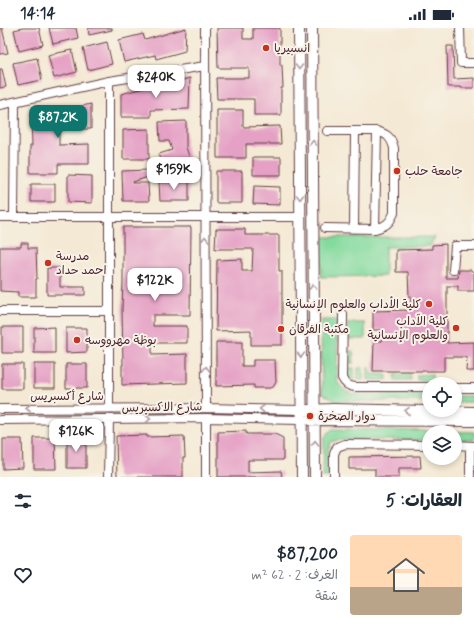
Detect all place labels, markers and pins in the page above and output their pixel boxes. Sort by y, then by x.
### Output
place label: انسبيريا [274,41,310,57]
marker: انسبيريا [261,43,271,53]
pin: $240K [128,65,184,99]
pin: $87.2K [25,105,91,139]
pin: $159K [146,157,202,191]
place label: جامعة حلب [405,164,463,180]
marker: جامعة حلب [392,166,402,176]
place label: مدرسة احمد حداد [56,249,107,279]
marker: مدرسة احمد حداد [43,258,53,268]
pin: $122K [127,268,183,302]
place label: كلية الأداب والعلوم الإنسانية [286,296,421,313]
marker: كلية الأداب والعلوم الإنسانية [424,299,434,309]
place label: كلية الآداب والعلوم الإنسانية [367,313,448,344]
place label: مكتبة الفرقان [289,322,349,338]
marker: كلية الآداب والعلوم الإنسانية [451,323,461,333]
marker: مكتبة الفرقان [276,324,286,334]
place label: بوظة مهرووسه [85,333,156,349]
marker: بوظة مهرووسه [72,335,82,345]
place label: دوار الصخرة [318,409,376,425]
marker: دوار الصخرة [305,411,315,421]
pin: $126K [48,419,104,453]

